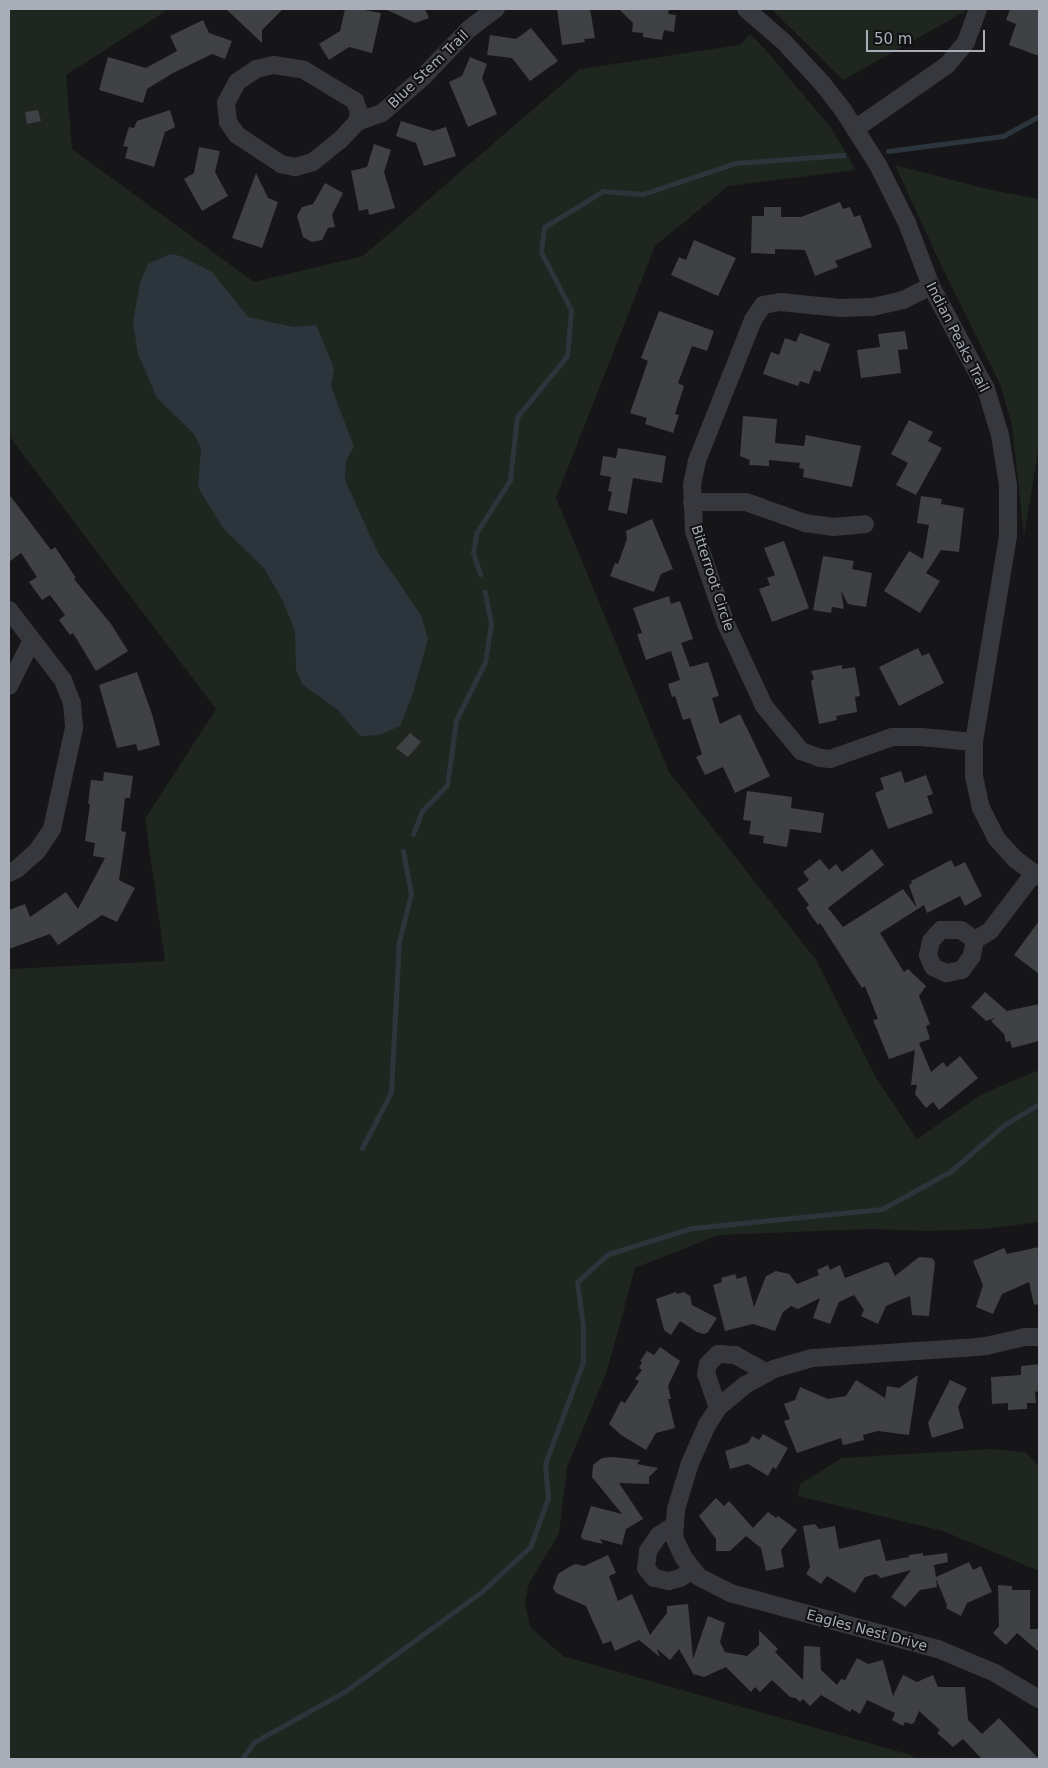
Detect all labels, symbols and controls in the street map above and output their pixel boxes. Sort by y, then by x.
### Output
scale bar [868,20,987,52]
street label: Blue Stem Trail [384,26,472,112]
text: 50 m [874,30,912,48]
street label: Indian Peaks Trail [923,279,993,395]
street label: Bitterroot Circle [688,523,738,633]
street label: Eagles Nest Drive [805,1606,929,1654]

